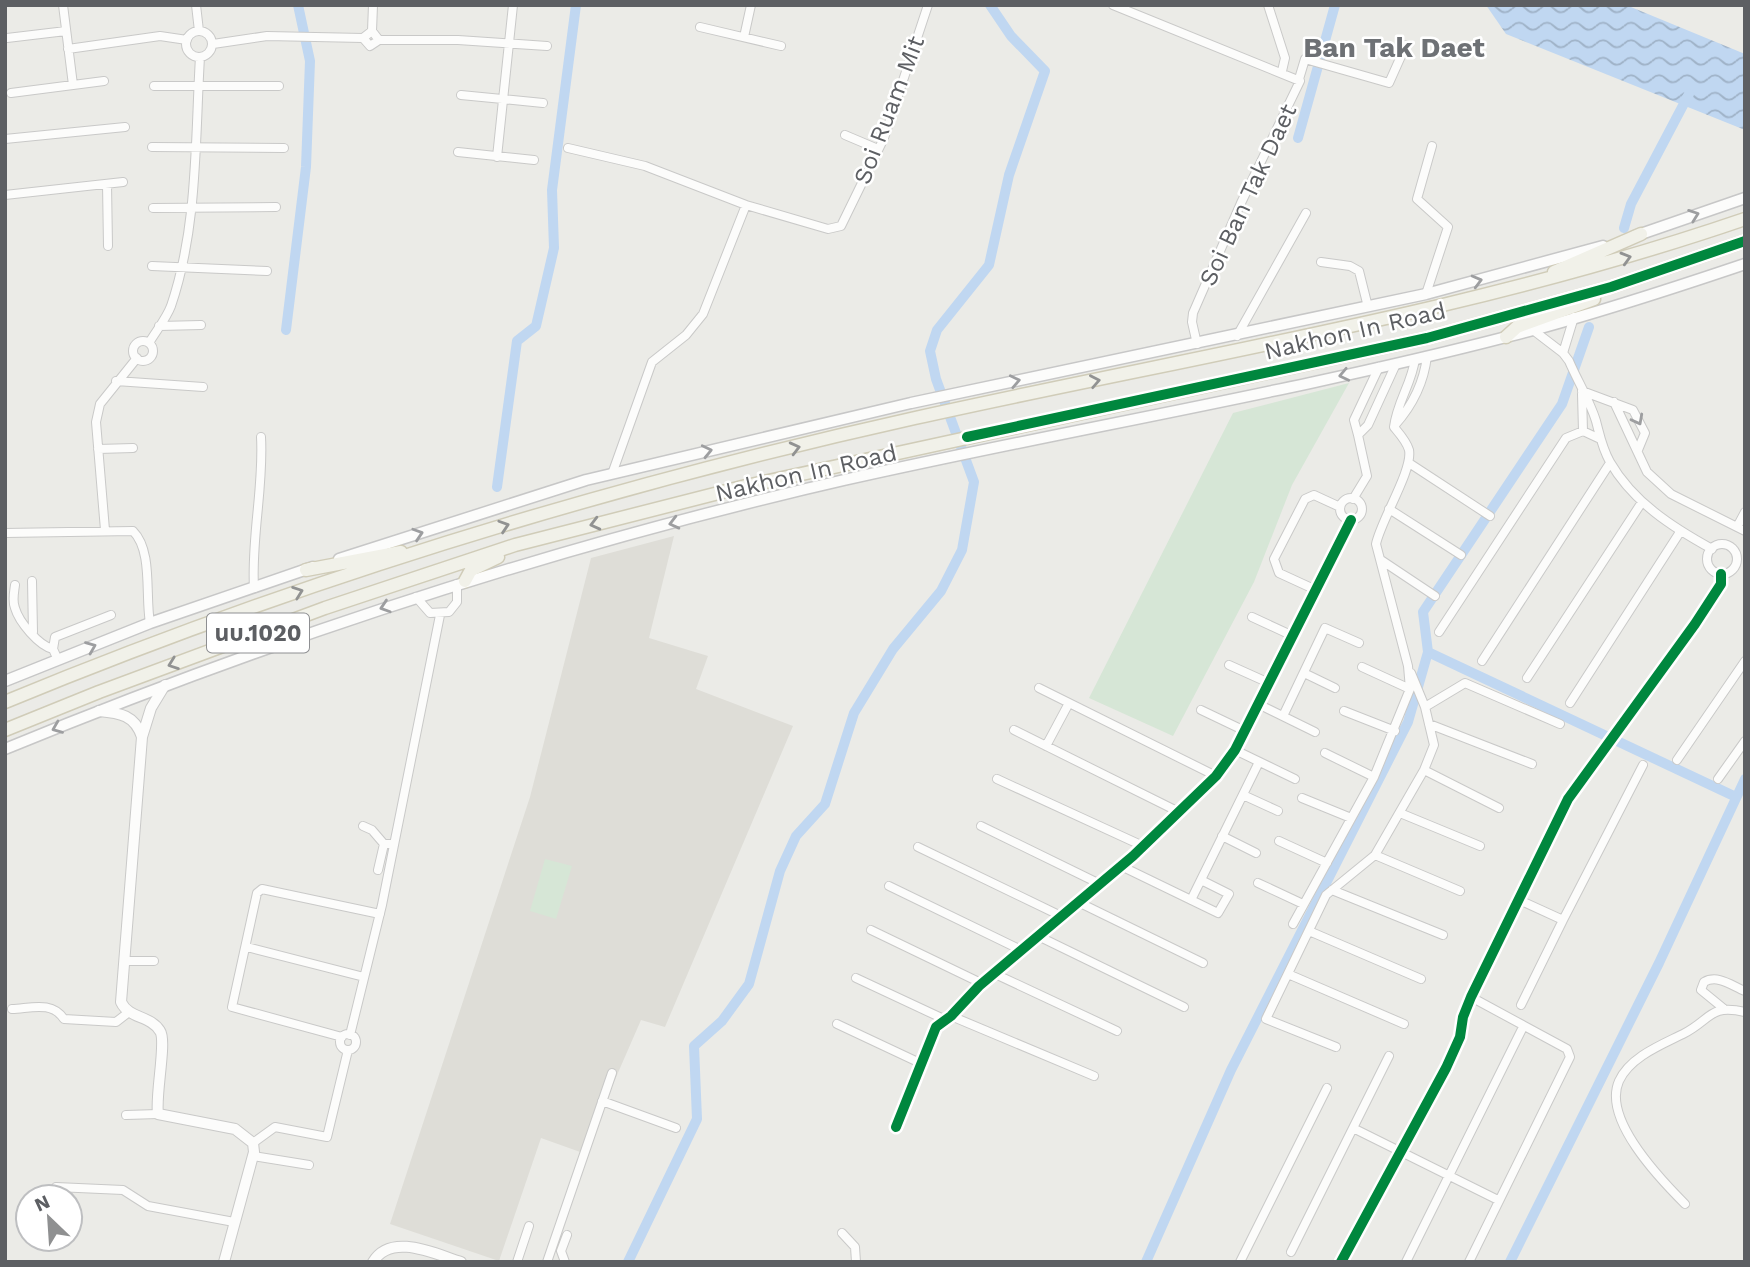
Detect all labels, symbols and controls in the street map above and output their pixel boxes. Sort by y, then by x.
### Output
district label: Ban Tak Daet [1303,31,1485,64]
street label: Soi Ruam Mit [848,32,930,188]
street label: Soi Ban Tak Daet [1194,100,1302,290]
one-way arrow [1688,209,1700,223]
one-way arrow [1620,251,1632,266]
one-way arrow [1471,275,1483,289]
street label: Nakhon In Road [1261,296,1449,366]
one-way arrow [1338,366,1350,381]
one-way arrow [1009,375,1021,390]
one-way arrow [1089,375,1101,390]
one-way arrow [1630,413,1644,426]
street label: Nakhon In Road [712,438,900,508]
one-way arrow [789,442,801,456]
one-way arrow [701,445,713,460]
one-way arrow [668,515,680,529]
one-way arrow [589,516,601,530]
one-way arrow [498,519,510,534]
one-way arrow [411,528,424,542]
one-way arrow [292,586,304,600]
one-way arrow [380,599,392,613]
road number: นบ.1020 [207,614,309,652]
one-way arrow [85,641,97,655]
one-way arrow [167,656,179,670]
one-way arrow [51,719,63,733]
north arrow [14,1183,84,1253]
text: N [31,1190,53,1216]

